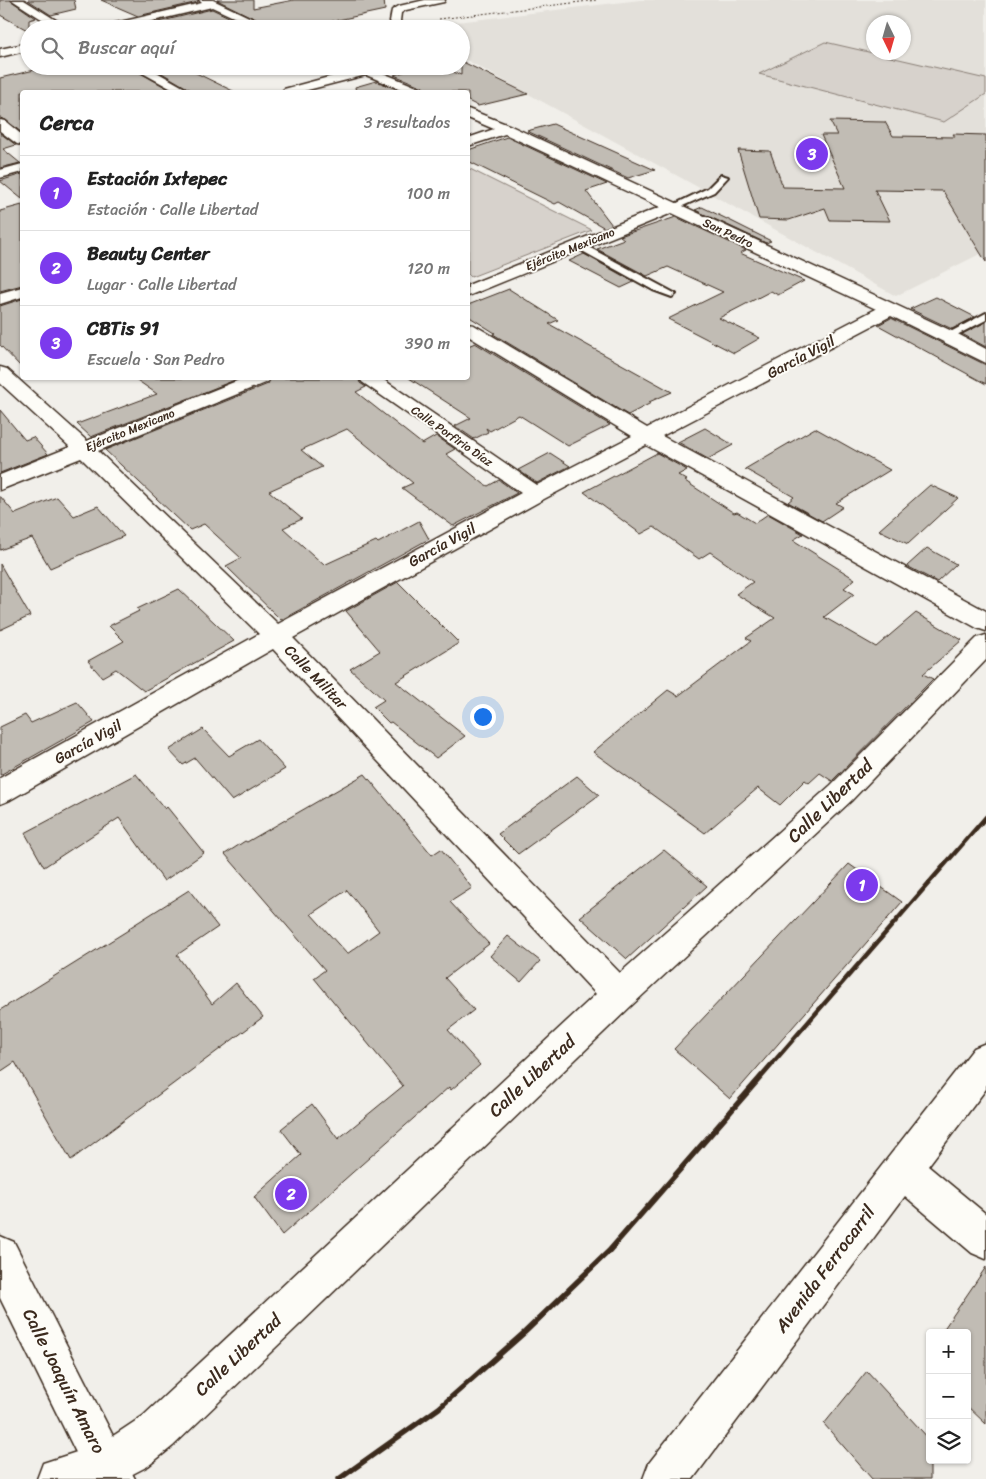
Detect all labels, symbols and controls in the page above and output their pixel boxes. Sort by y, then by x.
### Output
north arrow [866,15,911,60]
search box [20,20,470,75]
text: Buscar aquí [78,31,175,64]
icon: search [38,34,66,62]
text: Cerca [40,104,94,142]
text: 3 resultados [364,108,450,137]
pin: 3 [796,135,828,173]
text: Estación Ixtepec [87,162,228,195]
text: 1 [53,179,59,208]
text: 100 m [406,179,450,208]
text: Estación · Calle Libertad [87,195,258,224]
street label: San Pedro [699,212,757,254]
street label: Ejército Mexicano [522,221,618,277]
text: Beauty Center [87,237,209,270]
text: 2 [51,254,61,283]
text: 120 m [407,254,450,283]
text: Lugar · Calle Libertad [87,270,236,299]
text: CBTis 91 [87,312,159,345]
street label: García Vigil [762,328,841,386]
text: 3 [52,329,60,358]
text: 390 m [405,329,450,358]
text: Escuela · San Pedro [87,345,225,374]
street label: Calle Porfirio Díaz [406,399,498,473]
street label: Ejército Mexicano [82,402,178,458]
street label: García Vigil [403,515,481,574]
street label: Calle Militar [278,638,355,716]
your location [470,704,496,730]
street label: García Vigil [49,712,127,771]
street label: Calle Libertad [779,750,882,851]
pin: 1 [846,866,878,904]
street label: Calle Libertad [481,1026,584,1125]
pin: 2 [275,1175,307,1213]
street label: Avenida Ferrocarril [766,1198,884,1341]
street label: Calle Joaquín Amaro [13,1303,115,1459]
street label: Calle Libertad [187,1305,290,1404]
map controls [926,1329,971,1464]
button: + [926,1329,971,1374]
button: − [926,1374,971,1419]
button: layers [926,1419,971,1464]

